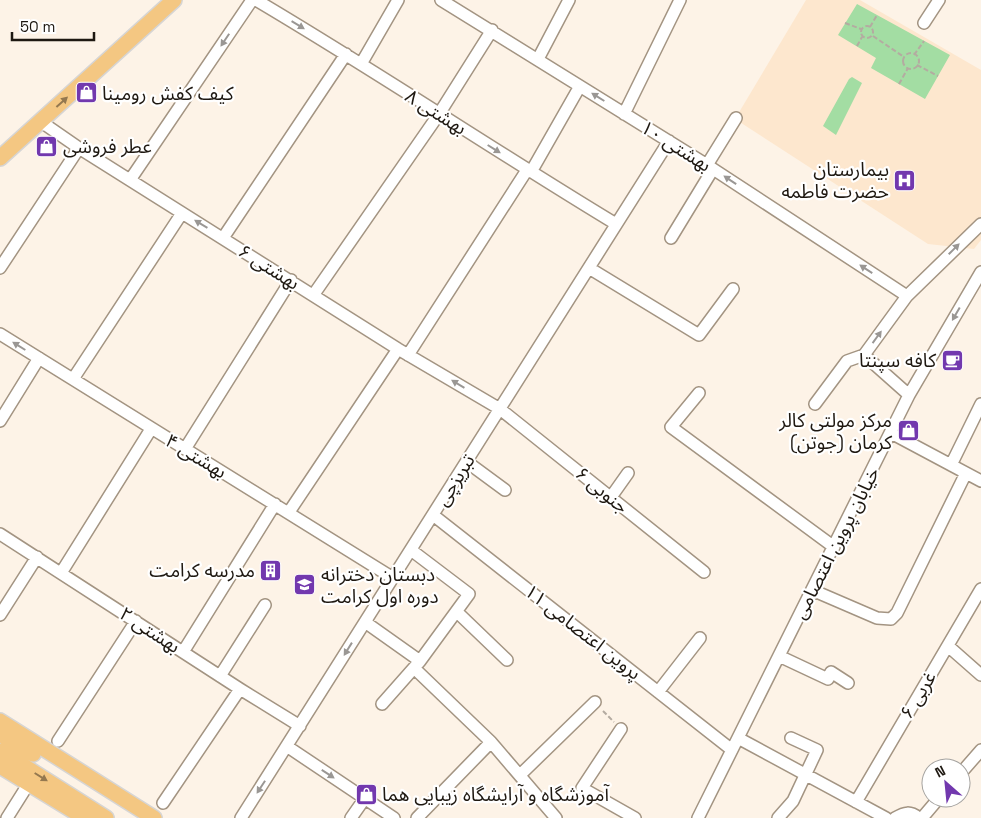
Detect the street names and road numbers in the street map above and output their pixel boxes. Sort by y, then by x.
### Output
street label: بهشتی ۸ [401,83,471,141]
street label: بهشتی ۱۰ [636,115,716,177]
street label: بهشتی ۶ [234,238,304,296]
street label: بهشتی ۴ [161,428,231,484]
street label: تبریزچی [429,449,481,511]
street label: جنوبی ۶ [570,461,634,519]
street label: خیابان پروین اعتصامی [787,463,885,623]
street label: پروین اعتصامی ۱۱ [519,579,646,686]
street label: بهشتی ۲ [115,601,185,659]
street label: غربی ۶ [894,667,942,723]

